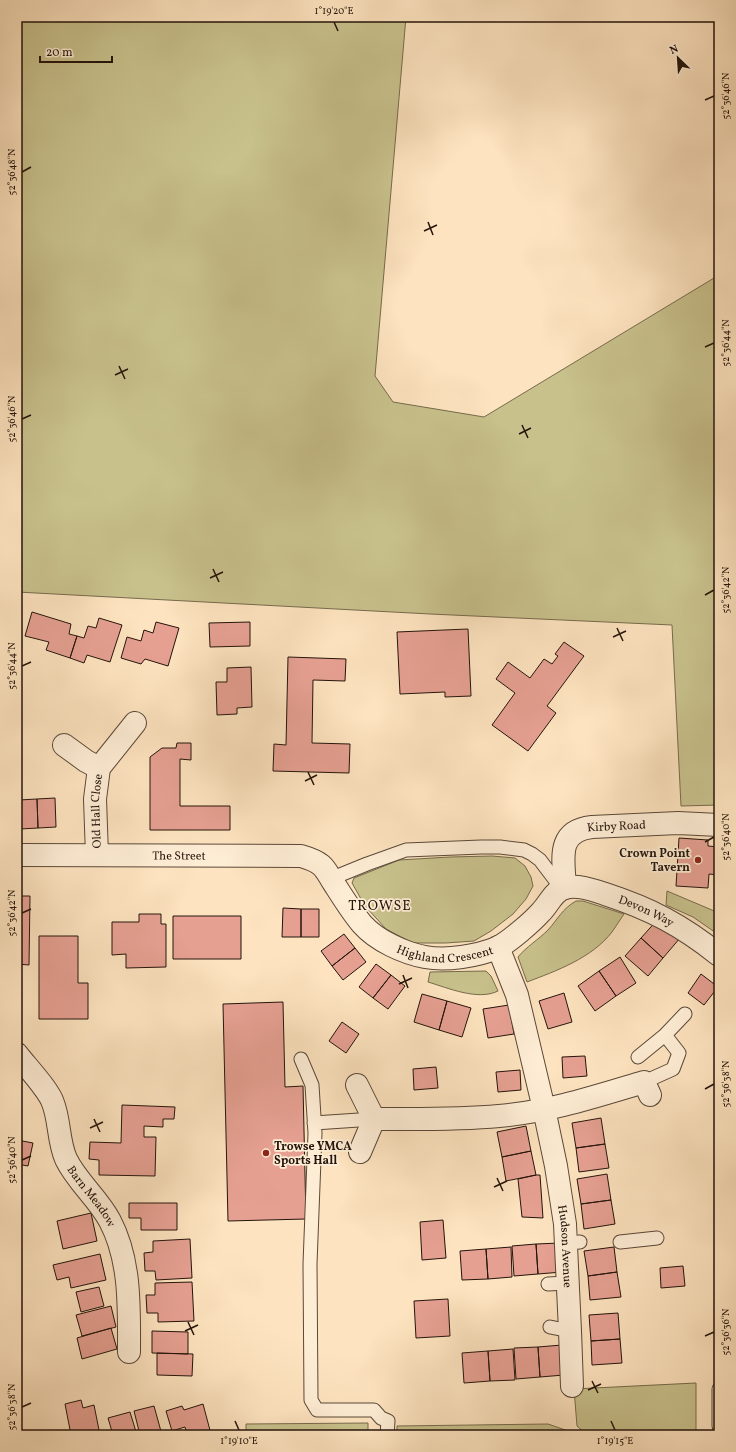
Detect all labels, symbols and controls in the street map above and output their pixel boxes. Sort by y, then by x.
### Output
text: 1°19'20"E [315,4,353,18]
scale bar [40,38,112,64]
north arrow [658,38,698,78]
text: N [668,42,681,59]
text: 20 m [46,45,73,61]
text: 52°36'46"N [719,72,733,119]
text: 52°36'48"N [5,148,19,195]
text: 52°36'44"N [719,319,733,367]
text: 52°36'46"N [5,395,19,442]
text: 52°36'42"N [719,566,733,614]
text: 52°36'44"N [5,642,19,690]
street label: Old Hall Close [88,773,107,849]
text: 52°36'40"N [719,813,733,861]
street label: Kirby Road [586,817,647,837]
place label: Crown Point Tavern [619,846,690,876]
street label: The Street [152,848,206,865]
marker: Crown Point Tavern [693,855,703,865]
text: 52°36'42"N [5,889,19,937]
street label: Devon Way [616,892,677,932]
district label: TROWSE [348,897,412,916]
street label: Highland Crescent [394,942,496,967]
text: 52°36'38"N [719,1060,733,1107]
text: 52°36'40"N [5,1136,19,1184]
place label: Trowse YMCA Sports Hall [274,1139,352,1169]
marker: Trowse YMCA Sports Hall [261,1148,271,1158]
street label: Barn Meadow [63,1163,119,1231]
street label: Hudson Avenue [553,1204,575,1288]
text: 52°36'36"N [719,1308,733,1355]
text: 52°36'38"N [5,1383,19,1430]
text: 1°19'10"E [220,1434,258,1448]
text: 1°19'15"E [597,1434,633,1448]

